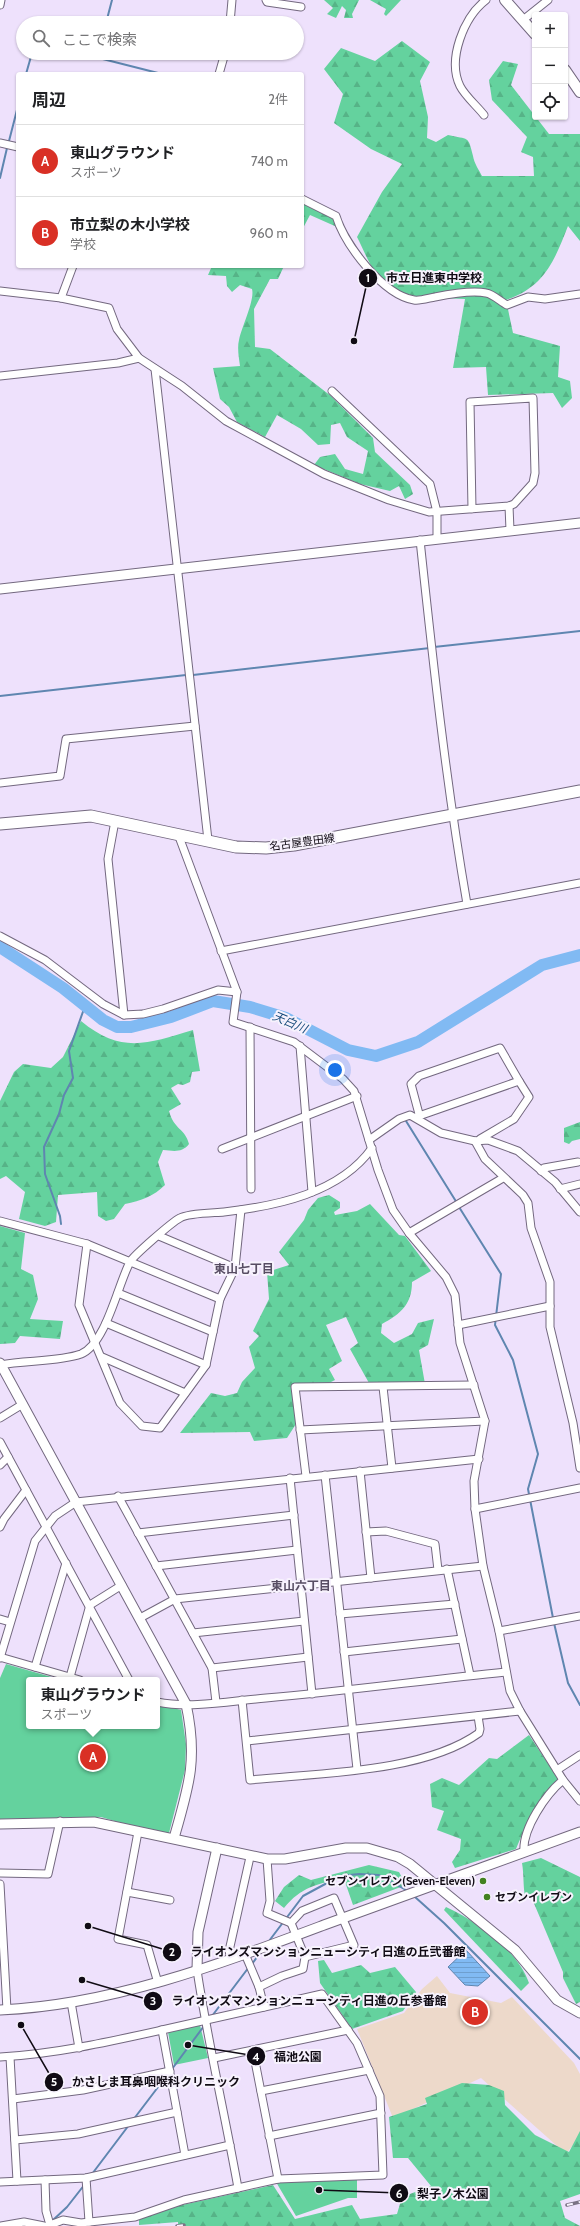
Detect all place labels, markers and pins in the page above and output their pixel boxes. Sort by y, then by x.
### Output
callout: 市立日進東中学校 [358,266,490,290]
pin: A [80,1742,106,1772]
place label: セブンイレブン(Seven-Eleven) [325,1874,475,1888]
marker: セブンイレブン(Seven-Eleven) [478,1876,488,1886]
place label: セブンイレブン [495,1890,572,1904]
marker: セブンイレブン [482,1892,492,1902]
callout: ライオンズマンションニューシティ日進の丘弐番館 [162,1940,474,1964]
callout: ライオンズマンションニューシティ日進の丘参番館 [143,1989,455,2013]
pin: B [462,1997,488,2027]
callout: 福池公園 [246,2044,330,2068]
callout: かさしま耳鼻咽喉科クリニック [44,2070,248,2094]
callout: 梨子ノ木公園 [389,2181,497,2205]

